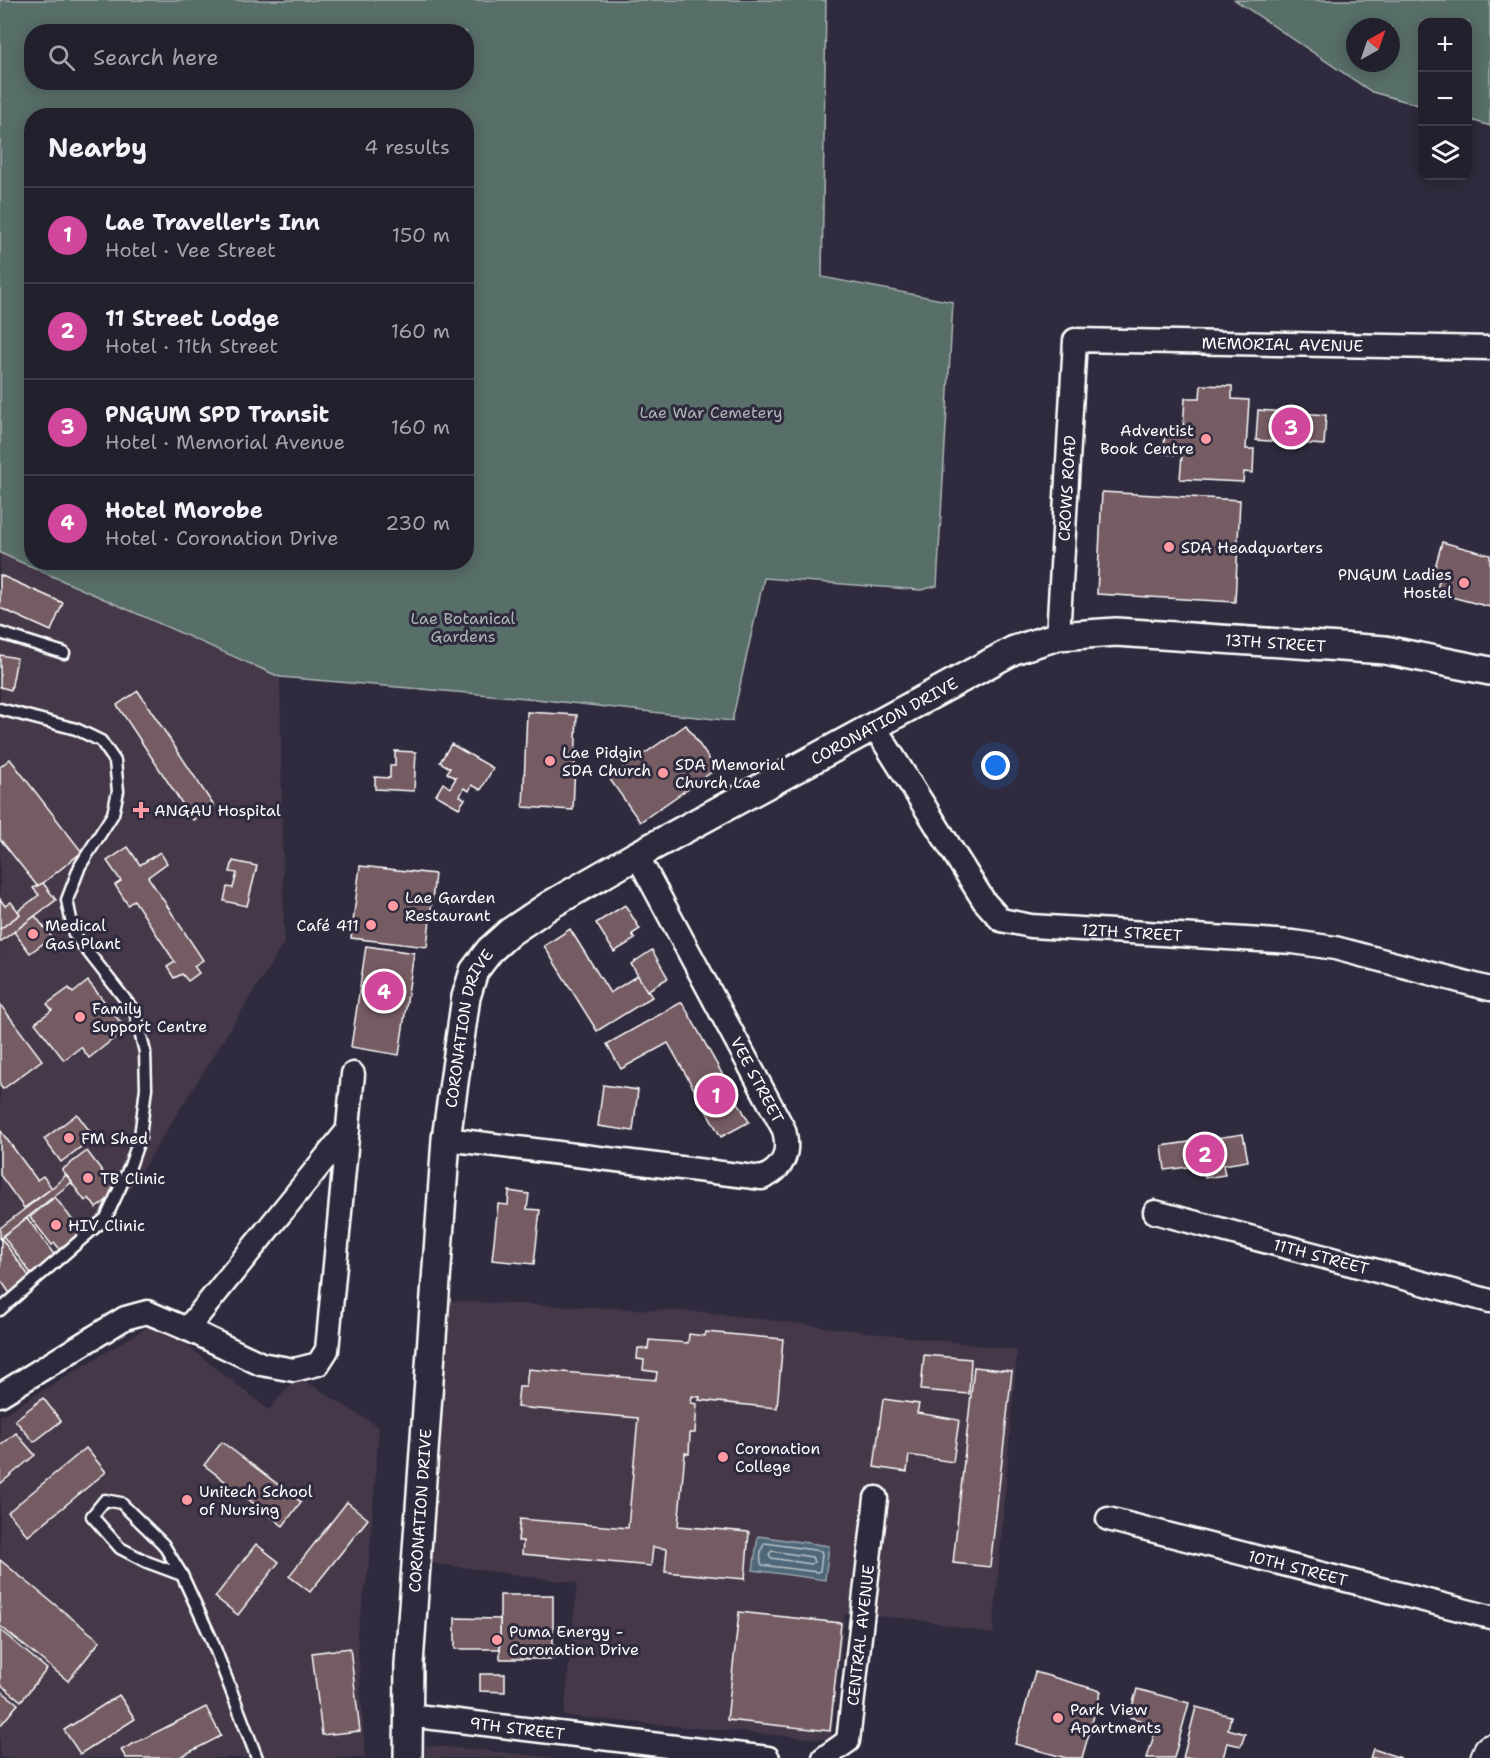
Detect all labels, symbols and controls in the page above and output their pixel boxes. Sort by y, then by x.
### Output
north arrow [1346,18,1400,72]
map controls [1418,18,1472,180]
button: + [1418,18,1472,72]
search box [24,24,474,90]
icon: search [45,41,78,74]
text: Search here [93,43,219,72]
button: − [1418,72,1472,126]
button: layers [1418,126,1472,180]
text: Nearby [48,130,147,165]
text: 4 results [364,134,450,160]
text: Lae Traveller's Inn [105,208,320,237]
text: 1 [63,222,72,248]
text: 150 m [392,222,450,248]
text: Hotel · Vee Street [105,237,276,263]
text: 11 Street Lodge [105,304,279,333]
text: 2 [61,318,75,344]
text: 160 m [391,318,450,344]
street label: MEMORIAL AVENUE [1201,332,1364,356]
text: Hotel · 11th Street [105,333,278,359]
text: PNGUM SPD Transit [105,400,329,429]
park label: Lae War Cemetery [640,402,783,423]
pin: 3 [1272,404,1310,450]
text: 3 [61,414,75,440]
text: 160 m [391,414,450,440]
place label: Adventist Book Centre [1100,420,1194,459]
text: Hotel · Memorial Avenue [105,429,345,455]
marker: Adventist Book Centre [1199,432,1213,446]
street label: CROWS ROAD [1053,435,1080,542]
text: Hotel Morobe [105,496,263,525]
text: 4 [61,510,75,536]
text: 230 m [385,510,450,536]
text: Hotel · Coronation Drive [105,525,339,551]
place label: SDA Headquarters [1181,537,1323,558]
marker: SDA Headquarters [1162,540,1176,554]
place label: PNGUM Ladies Hostel [1338,564,1452,603]
marker: PNGUM Ladies Hostel [1457,576,1471,590]
park label: Lae Botanical Gardens [411,608,516,647]
street label: 13TH STREET [1224,629,1327,657]
street label: CORONATION DRIVE [807,672,961,769]
place label: Lae Pidgin SDA Church [562,742,651,781]
your location [981,751,1010,780]
marker: Lae Pidgin SDA Church [543,754,557,768]
place label: SDA Memorial Church Lae [675,754,785,793]
marker: SDA Memorial Church Lae [656,766,670,780]
place label: ANGAU Hospital [154,800,281,821]
marker: ANGAU Hospital [132,801,150,819]
place label: Lae Garden Restaurant [405,887,496,926]
marker: Lae Garden Restaurant [386,899,400,913]
place label: Medical Gas Plant [45,915,121,954]
place label: Café 411 [297,915,359,936]
marker: Café 411 [364,918,378,932]
street label: 12TH STREET [1081,919,1183,946]
marker: Medical Gas Plant [26,927,40,941]
street label: CORONATION DRIVE [440,945,498,1109]
pin: 4 [364,968,404,1014]
place label: Family Support Centre [92,998,207,1037]
marker: Family Support Centre [73,1010,87,1024]
street label: VEE STREET [726,1033,789,1127]
pin: 1 [696,1072,736,1118]
place label: FM Shed [81,1128,148,1149]
marker: FM Shed [62,1131,76,1145]
pin: 2 [1186,1132,1224,1176]
place label: TB Clinic [100,1168,165,1189]
marker: TB Clinic [81,1171,95,1185]
place label: HIV Clinic [68,1215,145,1236]
marker: HIV Clinic [49,1218,63,1232]
street label: 11TH STREET [1271,1233,1371,1279]
street label: CORONATION DRIVE [404,1428,436,1593]
place label: Coronation College [735,1438,820,1477]
marker: Coronation College [716,1450,730,1464]
place label: Unitech School of Nursing [199,1481,313,1520]
marker: Unitech School of Nursing [180,1493,194,1507]
street label: 10TH STREET [1246,1545,1350,1591]
street label: CENTRAL AVENUE [842,1563,879,1707]
place label: Puma Energy - Coronation Drive [509,1621,639,1660]
marker: Puma Energy - Coronation Drive [490,1633,504,1647]
place label: Park View Apartments [1070,1699,1161,1738]
marker: Park View Apartments [1051,1711,1065,1725]
street label: 9TH STREET [469,1712,566,1744]

